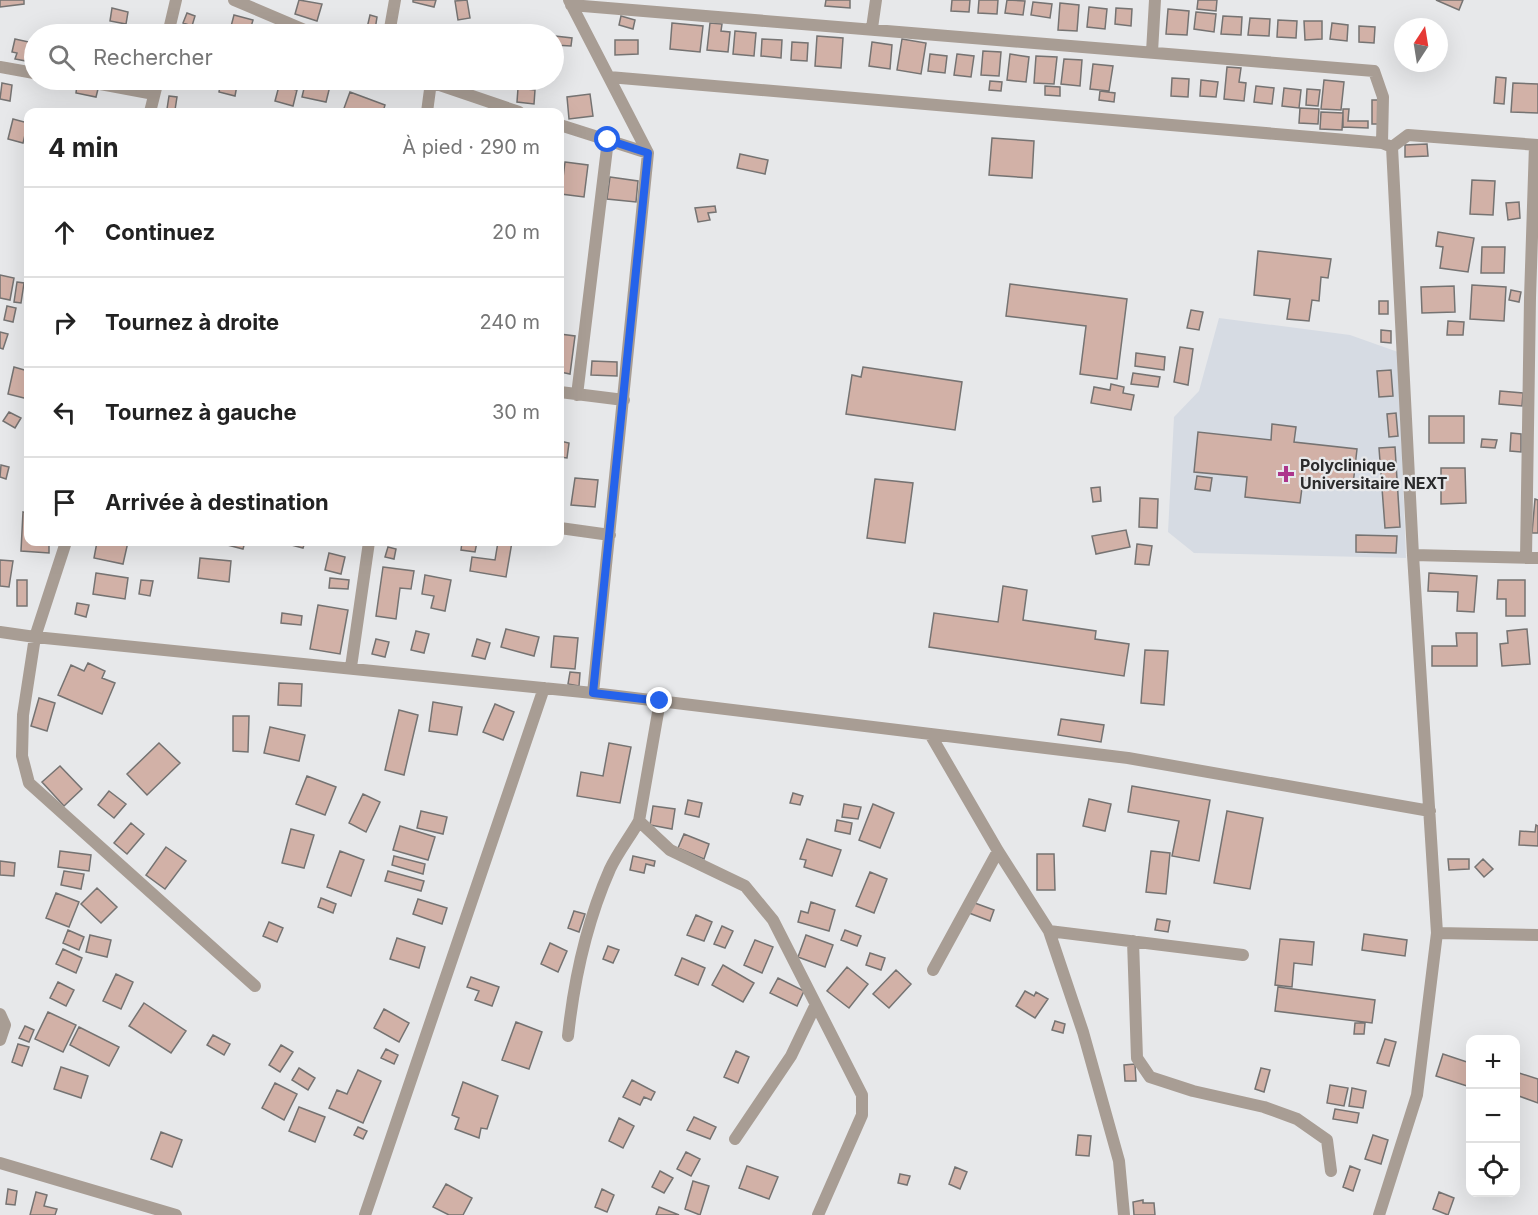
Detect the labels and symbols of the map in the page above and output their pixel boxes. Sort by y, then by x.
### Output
north arrow [1394,18,1448,72]
route start [594,126,620,152]
place label: Polyclinique Universitaire NEXT [1300,455,1448,493]
marker: Polyclinique Universitaire NEXT [1277,465,1295,483]
route end [646,687,672,713]

